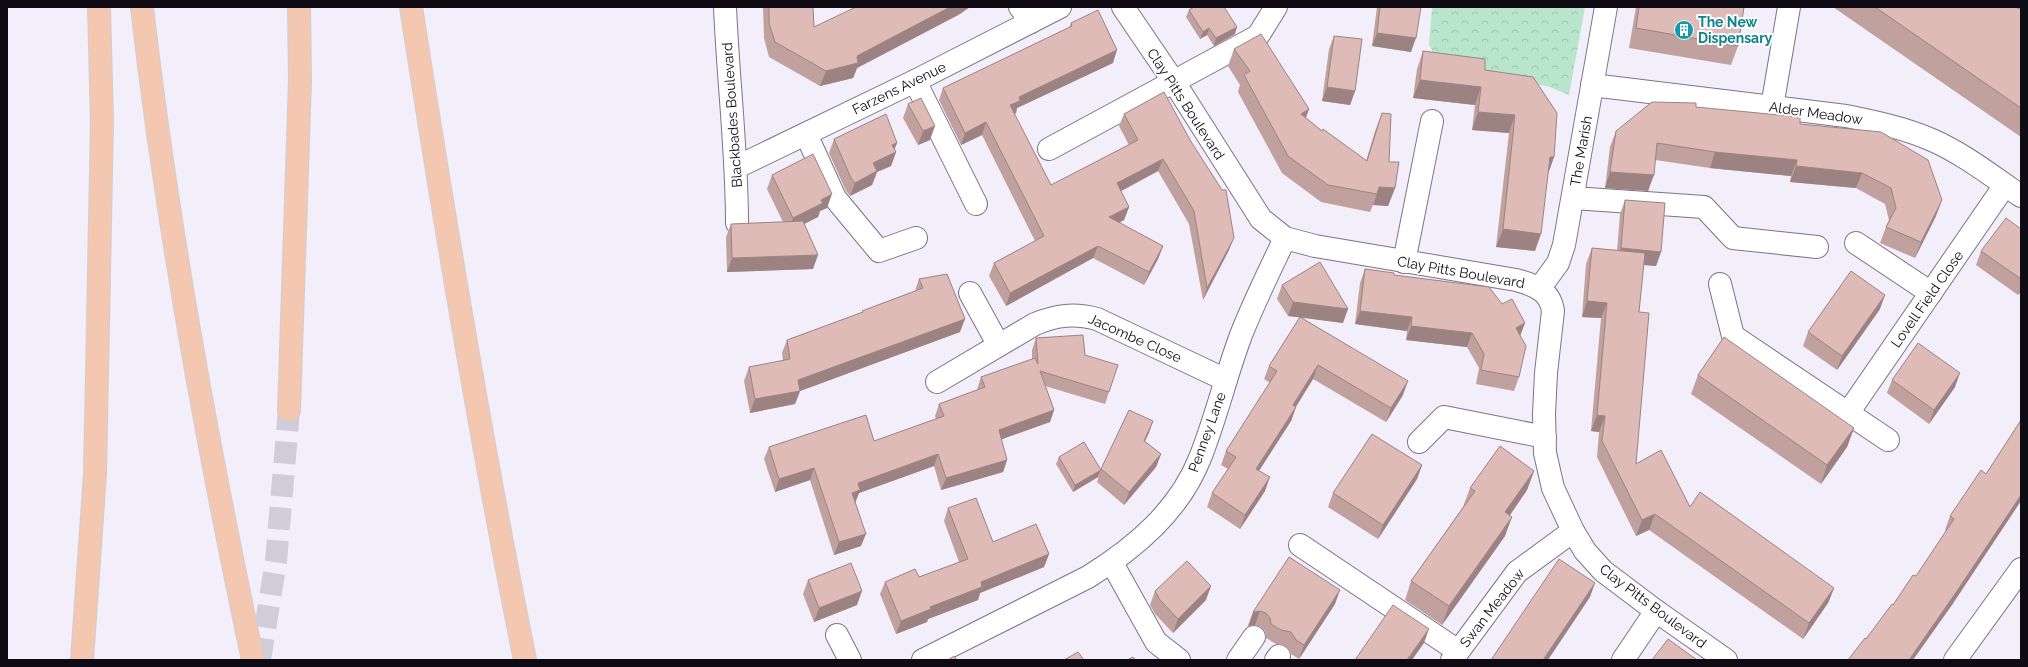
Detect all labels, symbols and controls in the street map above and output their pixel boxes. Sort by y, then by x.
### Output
place label: The New Dispensary [1698,14,1773,46]
building icon: The New Dispensary [1673,19,1695,41]
street label: Blackbades Boulevard [719,42,745,188]
street label: Clay Pitts Boulevard [1144,45,1228,163]
street label: Farzens Avenue [850,58,948,118]
street label: Alder Meadow [1768,98,1865,128]
street label: The Marish [1567,115,1595,187]
street label: Lovell Field Close [1888,247,1966,351]
street label: Clay Pitts Boulevard [1396,253,1526,291]
street label: Jacombe Close [1086,310,1184,366]
street label: Penney Lane [1185,390,1229,474]
street label: Clay Pitts Boulevard [1597,561,1709,651]
street label: Swan Meadow [1456,565,1528,650]

